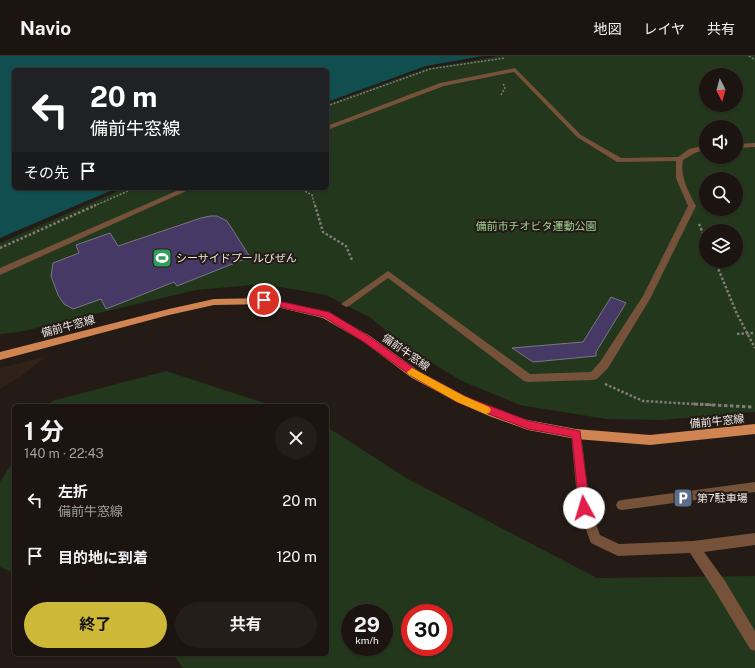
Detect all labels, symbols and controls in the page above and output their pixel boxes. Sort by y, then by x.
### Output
text: Navio [20,17,71,39]
text: 地図 [593,21,621,37]
text: レイヤ [643,21,685,37]
text: 共有 [707,21,735,37]
north arrow [699,68,743,112]
map controls [699,68,743,268]
text: 20 m [90,80,157,113]
icon: left [24,84,76,136]
text: 備前牛窓線 [90,118,180,139]
button: sound [699,120,743,164]
icon: arrive [77,160,99,182]
text: その先 [24,164,69,181]
button: search [699,172,743,216]
park label: 備前市チオビタ運動公園 [476,220,597,232]
button: layers [699,224,743,268]
sports icon: シーサイドプールびぜん [151,247,173,269]
place label: シーサイドプールびぜん [176,252,297,264]
pin [247,283,281,317]
icon: arrive [253,289,275,311]
street label: 備前牛窓線 [40,313,96,339]
street label: 備前牛窓線 [380,331,432,373]
street label: 備前牛窓線 [689,412,745,430]
text: 1 分 [24,417,64,445]
button: close [275,417,317,459]
text: 140 m · 22:43 [24,446,104,461]
text: 左折 [58,483,88,500]
position arrow [563,487,605,529]
parking icon: 第7駐車場 [672,487,694,509]
icon: left [24,489,46,511]
text: 20 m [282,492,317,509]
place label: 第7駐車場 [697,492,748,504]
text: 備前牛窓線 [58,504,123,519]
icon: arrive [24,545,46,567]
text: 120 m [276,548,317,565]
text: 目的地に到着 [58,549,148,566]
button: 終了 [24,602,167,648]
button: 共有 [175,602,317,648]
speed limit sign: 30 [401,604,453,656]
text: 29 [354,613,380,637]
text: km/h [355,634,379,646]

